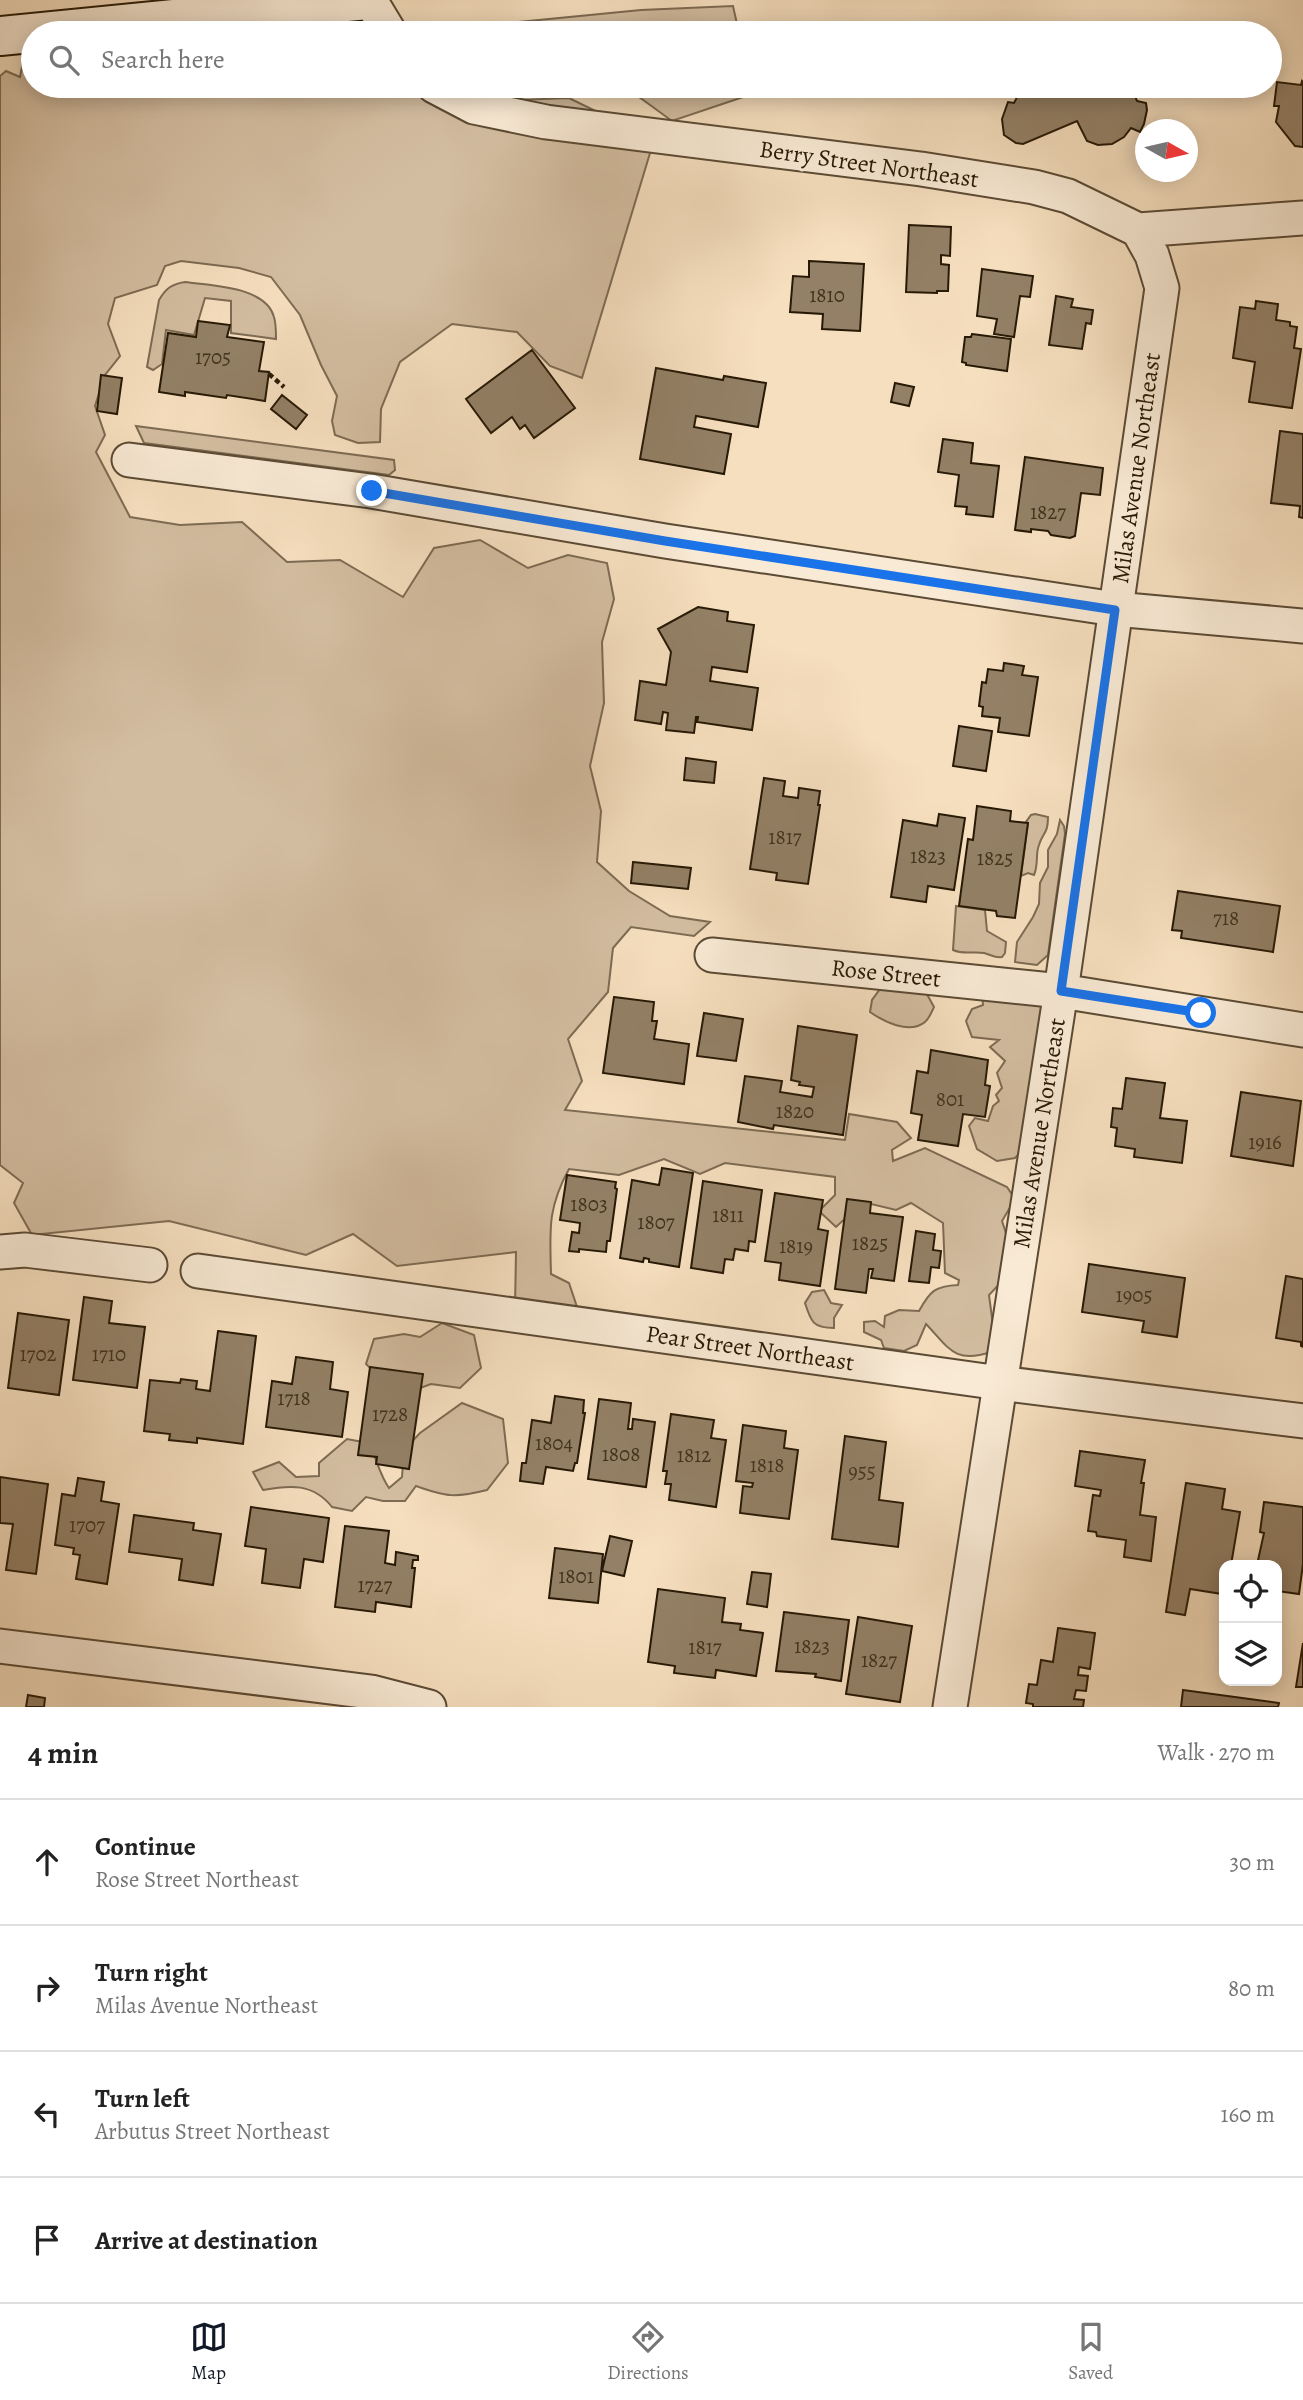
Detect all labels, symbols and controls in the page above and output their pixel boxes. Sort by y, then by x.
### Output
search box [21,21,1282,98]
icon: search [45,41,83,79]
text: Search here [101,42,225,77]
north arrow [1135,119,1198,182]
street label: Berry Street Northeast [757,133,981,195]
house number: 1810 [809,281,845,309]
house number: 1705 [195,343,231,371]
street label: Milas Avenue Northeast [1104,350,1168,585]
route end [356,475,387,506]
house number: 1827 [1030,498,1066,526]
house number: 1817 [768,823,802,851]
house number: 1823 [910,842,946,870]
house number: 1825 [977,844,1013,872]
house number: 718 [1213,904,1239,932]
street label: Rose Street [830,951,942,995]
route start [1185,997,1216,1028]
street label: Milas Avenue Northeast [1005,1016,1073,1250]
house number: 801 [936,1085,964,1113]
house number: 1820 [776,1097,814,1125]
house number: 1916 [1248,1128,1282,1156]
house number: 1803 [570,1190,608,1218]
house number: 1811 [712,1201,744,1229]
house number: 1807 [637,1208,675,1236]
house number: 1825 [852,1229,888,1257]
house number: 1819 [779,1232,813,1260]
house number: 1905 [1116,1281,1152,1309]
street label: Pear Street Northeast [644,1318,856,1378]
house number: 1702 [19,1340,57,1368]
house number: 1710 [92,1340,126,1368]
house number: 1718 [277,1384,311,1412]
house number: 1728 [372,1400,408,1428]
house number: 1804 [535,1429,573,1457]
house number: 1808 [602,1440,640,1468]
house number: 1812 [677,1441,711,1469]
house number: 1818 [750,1451,784,1479]
house number: 955 [848,1457,876,1485]
house number: 1707 [69,1511,105,1539]
map controls [1219,1560,1282,1686]
button: locate [1219,1560,1282,1623]
house number: 1801 [558,1562,594,1590]
house number: 1727 [358,1571,393,1599]
button: layers [1219,1623,1282,1686]
house number: 1823 [794,1632,830,1660]
house number: 1817 [688,1633,722,1661]
house number: 1827 [861,1646,897,1674]
text: 4 min [28,1733,98,1773]
text: Walk · 270 m [1157,1737,1275,1768]
text: Continue [95,1829,196,1864]
icon: ahead [28,1843,66,1881]
text: 30 m [1229,1847,1275,1878]
text: Rose Street Northeast [95,1864,299,1895]
text: Turn right [95,1955,208,1990]
icon: right [28,1969,66,2007]
text: 80 m [1228,1973,1275,2004]
text: Milas Avenue Northeast [95,1990,318,2021]
text: Turn left [95,2081,190,2116]
icon: left [28,2095,66,2133]
text: 160 m [1221,2099,1275,2130]
text: Arbutus Street Northeast [95,2116,330,2147]
icon: arrive [28,2221,66,2259]
text: Arrive at destination [95,2223,318,2258]
tab: Map [190,2318,228,2386]
tab: Directions [607,2318,689,2386]
tab: Saved [1068,2318,1113,2386]

